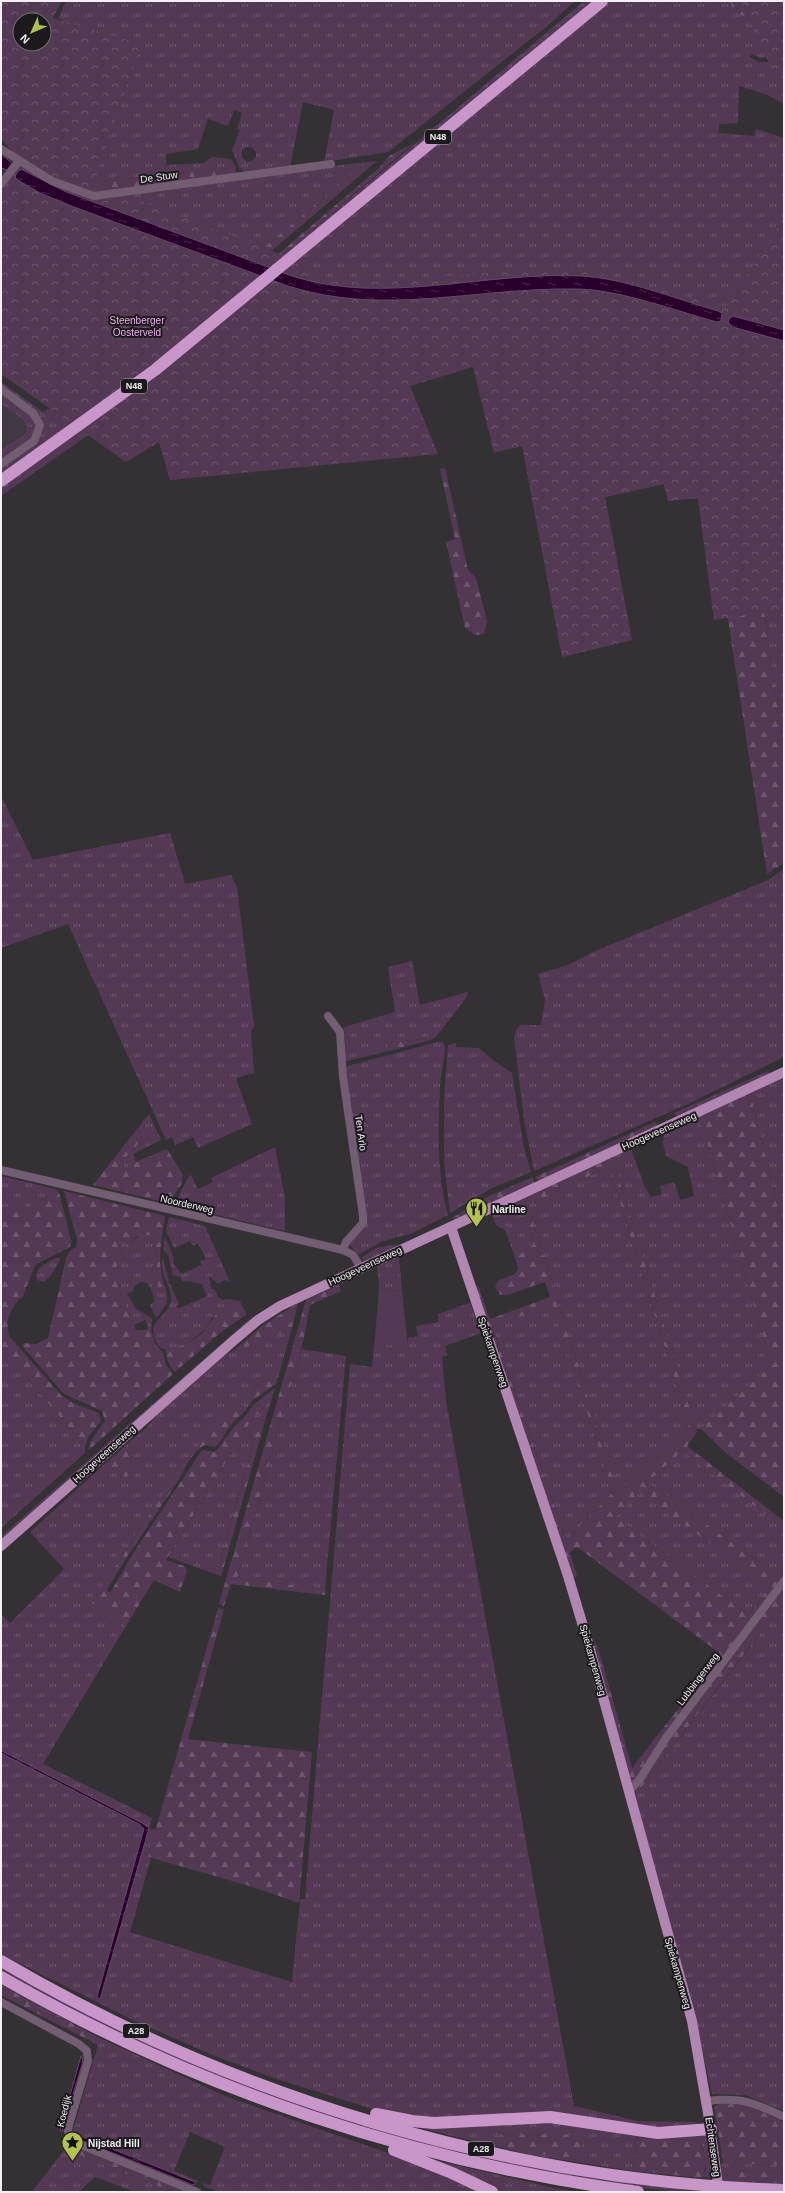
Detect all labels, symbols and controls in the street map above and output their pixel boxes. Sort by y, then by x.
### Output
north arrow [12,12,52,52]
text: N [18,32,32,46]
road number: N48 [425,130,451,144]
street label: De Stuw [140,169,179,185]
park label: Steenberger Oosterveld [109,315,165,338]
road number: N48 [121,379,147,393]
street label: Hoogeveenseweg [620,1110,698,1152]
street label: Ten Arlo [353,1114,369,1152]
street label: Noorderweg [159,1193,215,1215]
restaurant icon: Narline [463,1196,489,1229]
place label: Narline [492,1204,526,1215]
street label: Hoogeveenseweg [326,1244,404,1288]
street label: Spiekampenweg [476,1315,510,1389]
street label: Hoogeveenseweg [71,1423,137,1485]
street label: Spiekampenweg [578,1623,608,1697]
street label: Lubbingerweg [675,1651,721,1707]
street label: Spiekampenweg [663,1936,693,2010]
road number: A28 [123,2024,149,2038]
street label: Koedijk [55,2093,74,2128]
street label: Echtenseweg [703,2117,723,2177]
place icon: Nijstad Hill [60,2130,86,2163]
place label: Nijstad Hill [88,2138,140,2149]
road number: A28 [468,2142,494,2156]

